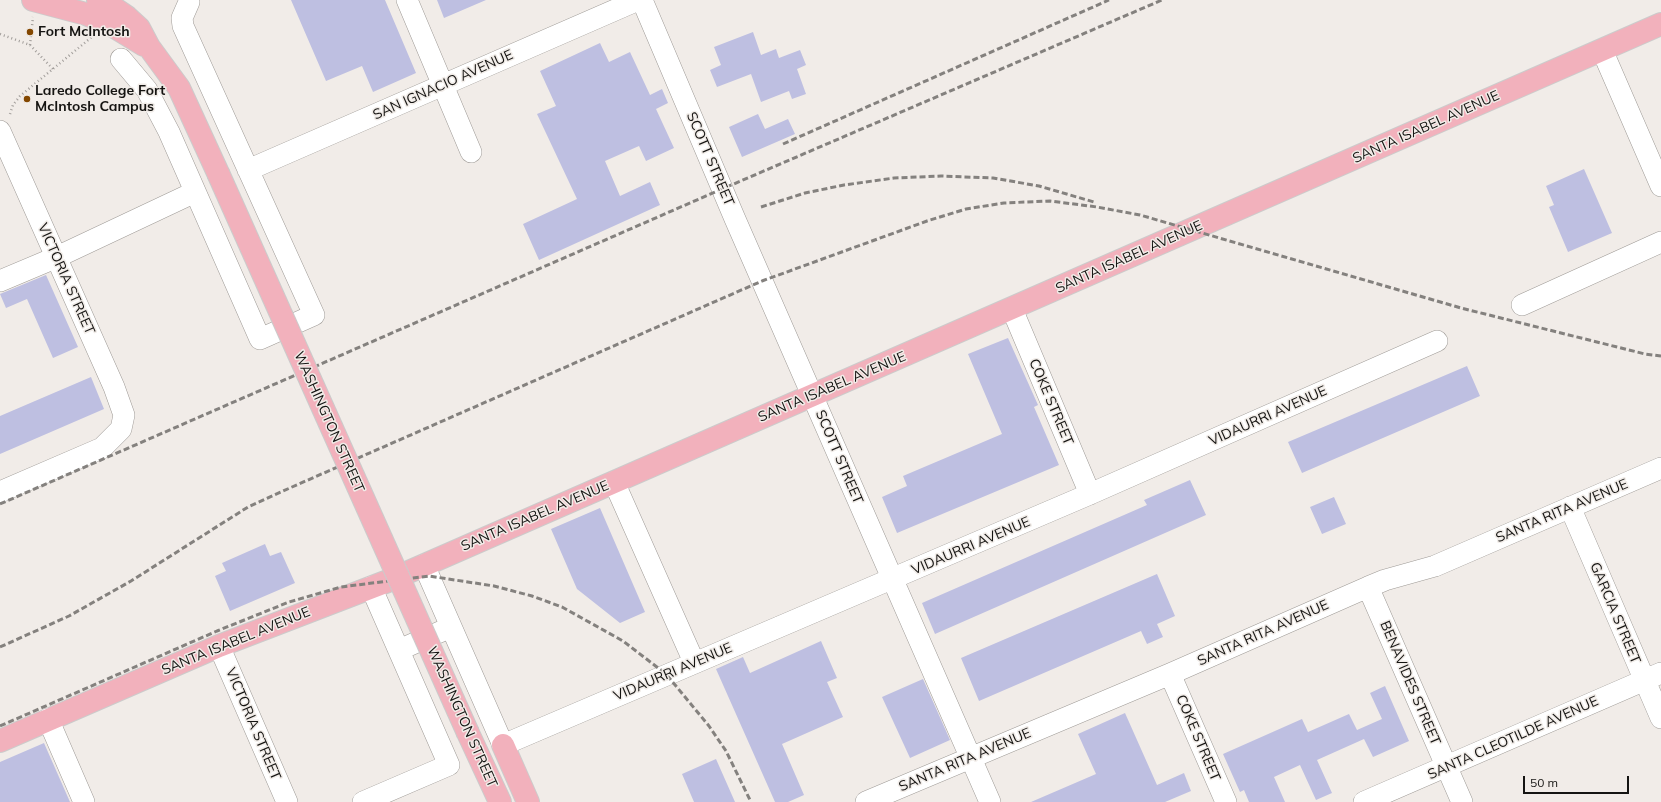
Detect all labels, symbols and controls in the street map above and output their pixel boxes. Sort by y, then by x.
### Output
place label: Fort McIntosh [38,24,130,40]
marker: Fort McIntosh [25,27,35,37]
street label: SAN IGNACIO AVENUE [370,46,516,124]
place label: Laredo College Fort McIntosh Campus [35,83,165,116]
street label: SANTA ISABEL AVENUE [1350,87,1502,167]
marker: Laredo College Fort McIntosh Campus [22,94,32,104]
street label: SCOTT STREET [683,110,737,208]
street label: SANTA ISABEL AVENUE [1053,217,1205,297]
street label: VICTORIA STREET [34,221,98,337]
street label: SANTA ISABEL AVENUE [756,348,908,426]
street label: WASHINGTON STREET [290,349,368,495]
street label: COKE STREET [1025,356,1077,448]
street label: VIDAURRI AVENUE [1206,382,1330,450]
street label: SCOTT STREET [812,408,866,506]
street label: SANTA RITA AVENUE [1493,476,1631,546]
street label: SANTA ISABEL AVENUE [459,477,611,555]
street label: VIDAURRI AVENUE [909,513,1033,579]
street label: GARCIA STREET [1586,560,1644,666]
street label: SANTA RITA AVENUE [1195,596,1331,670]
street label: SANTA ISABEL AVENUE [159,603,313,679]
street label: BENAVIDES STREET [1376,618,1444,748]
street label: VIDAURRI AVENUE [611,639,735,705]
street label: WASHINGTON STREET [423,644,501,790]
street label: VICTORIA STREET [222,665,284,783]
street label: COKE STREET [1172,692,1224,784]
street label: SANTA CLEOTILDE AVENUE [1425,693,1601,783]
street label: SANTA RITA AVENUE [896,725,1034,795]
scale bar [1525,768,1631,794]
text: 50 m [1530,775,1558,790]

